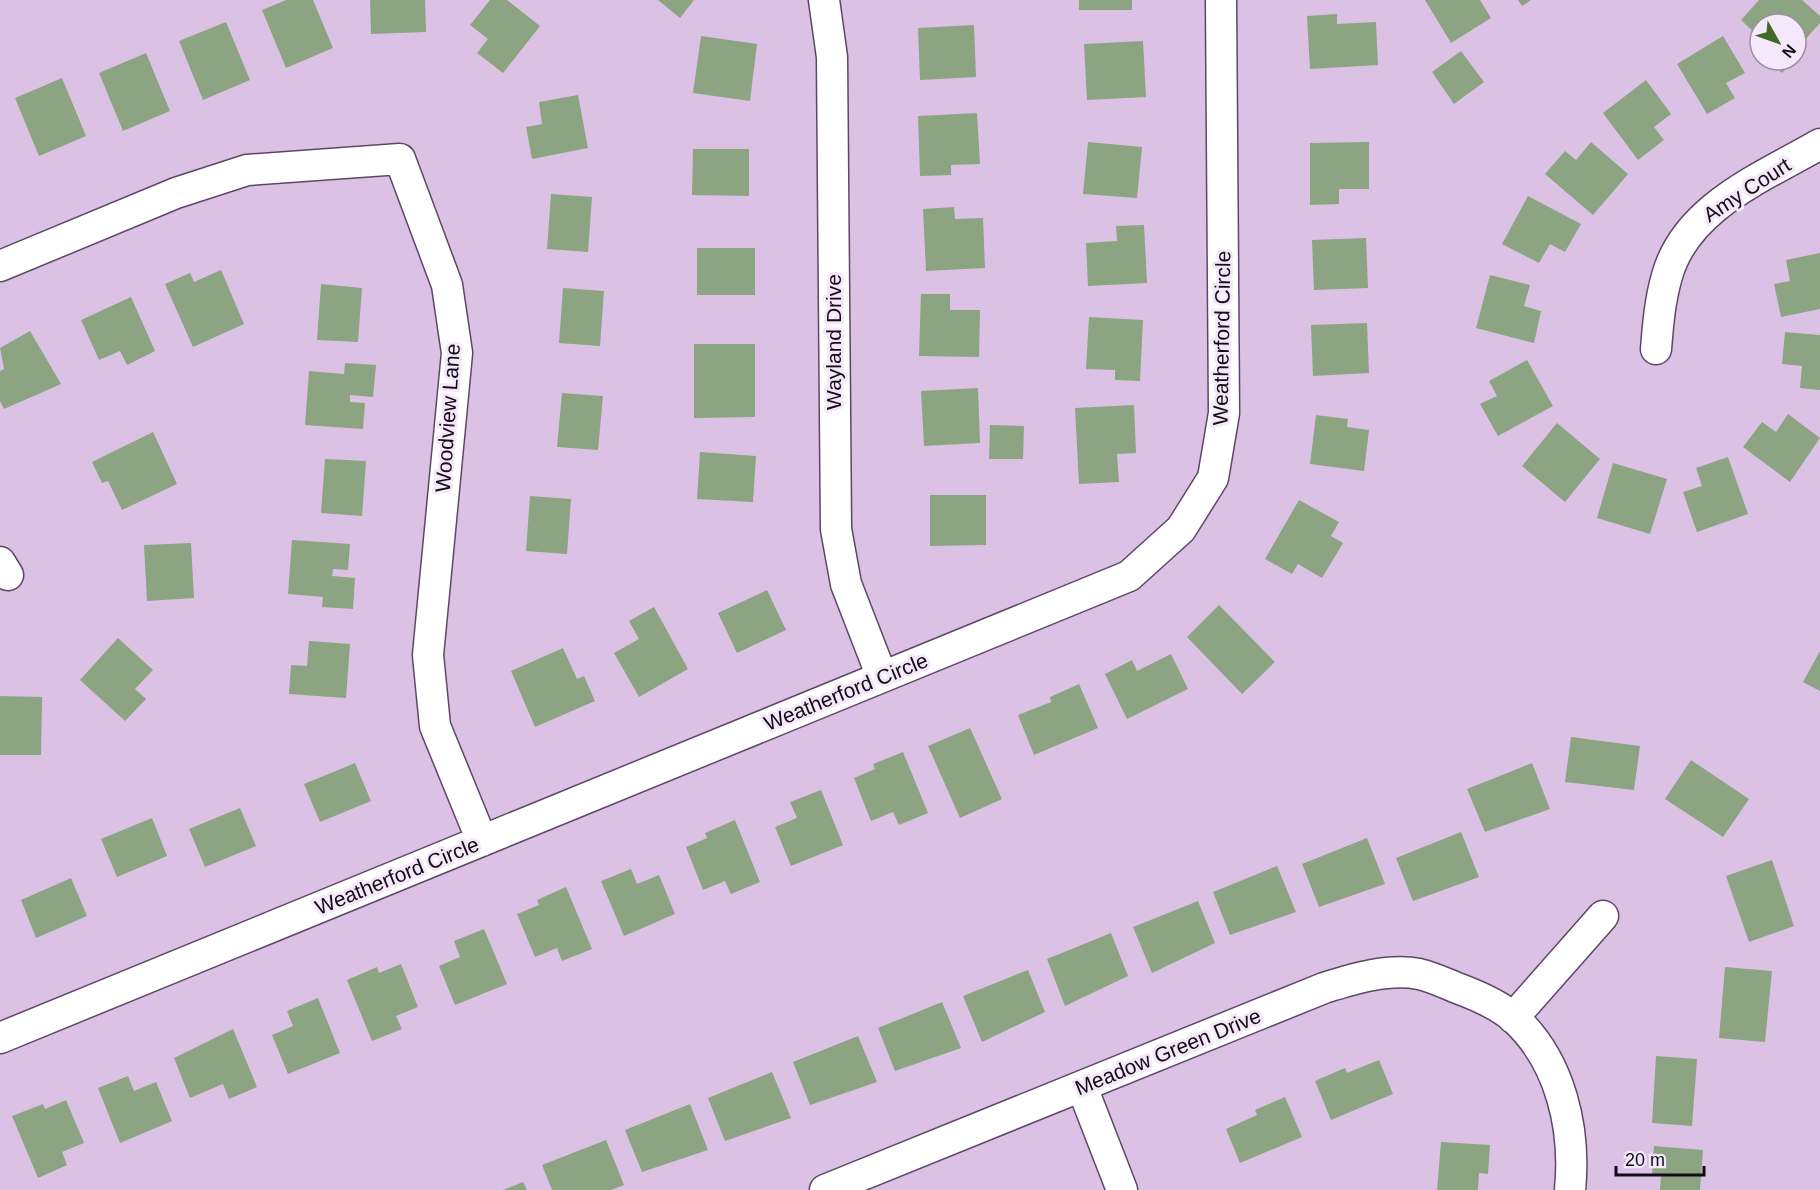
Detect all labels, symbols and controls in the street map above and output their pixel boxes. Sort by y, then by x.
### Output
north arrow [1748,12,1808,72]
text: N [1779,41,1799,61]
street label: Amy Court [1699,153,1795,226]
street label: Weatherford Circle [1208,250,1235,426]
street label: Wayland Drive [822,274,845,410]
street label: Woodview Lane [431,343,464,493]
street label: Weatherford Circle [761,648,931,735]
street label: Weatherford Circle [312,832,482,919]
street label: Meadow Green Drive [1072,1004,1264,1099]
scale bar [1616,1139,1704,1177]
text: 20 m [1625,1150,1665,1170]

